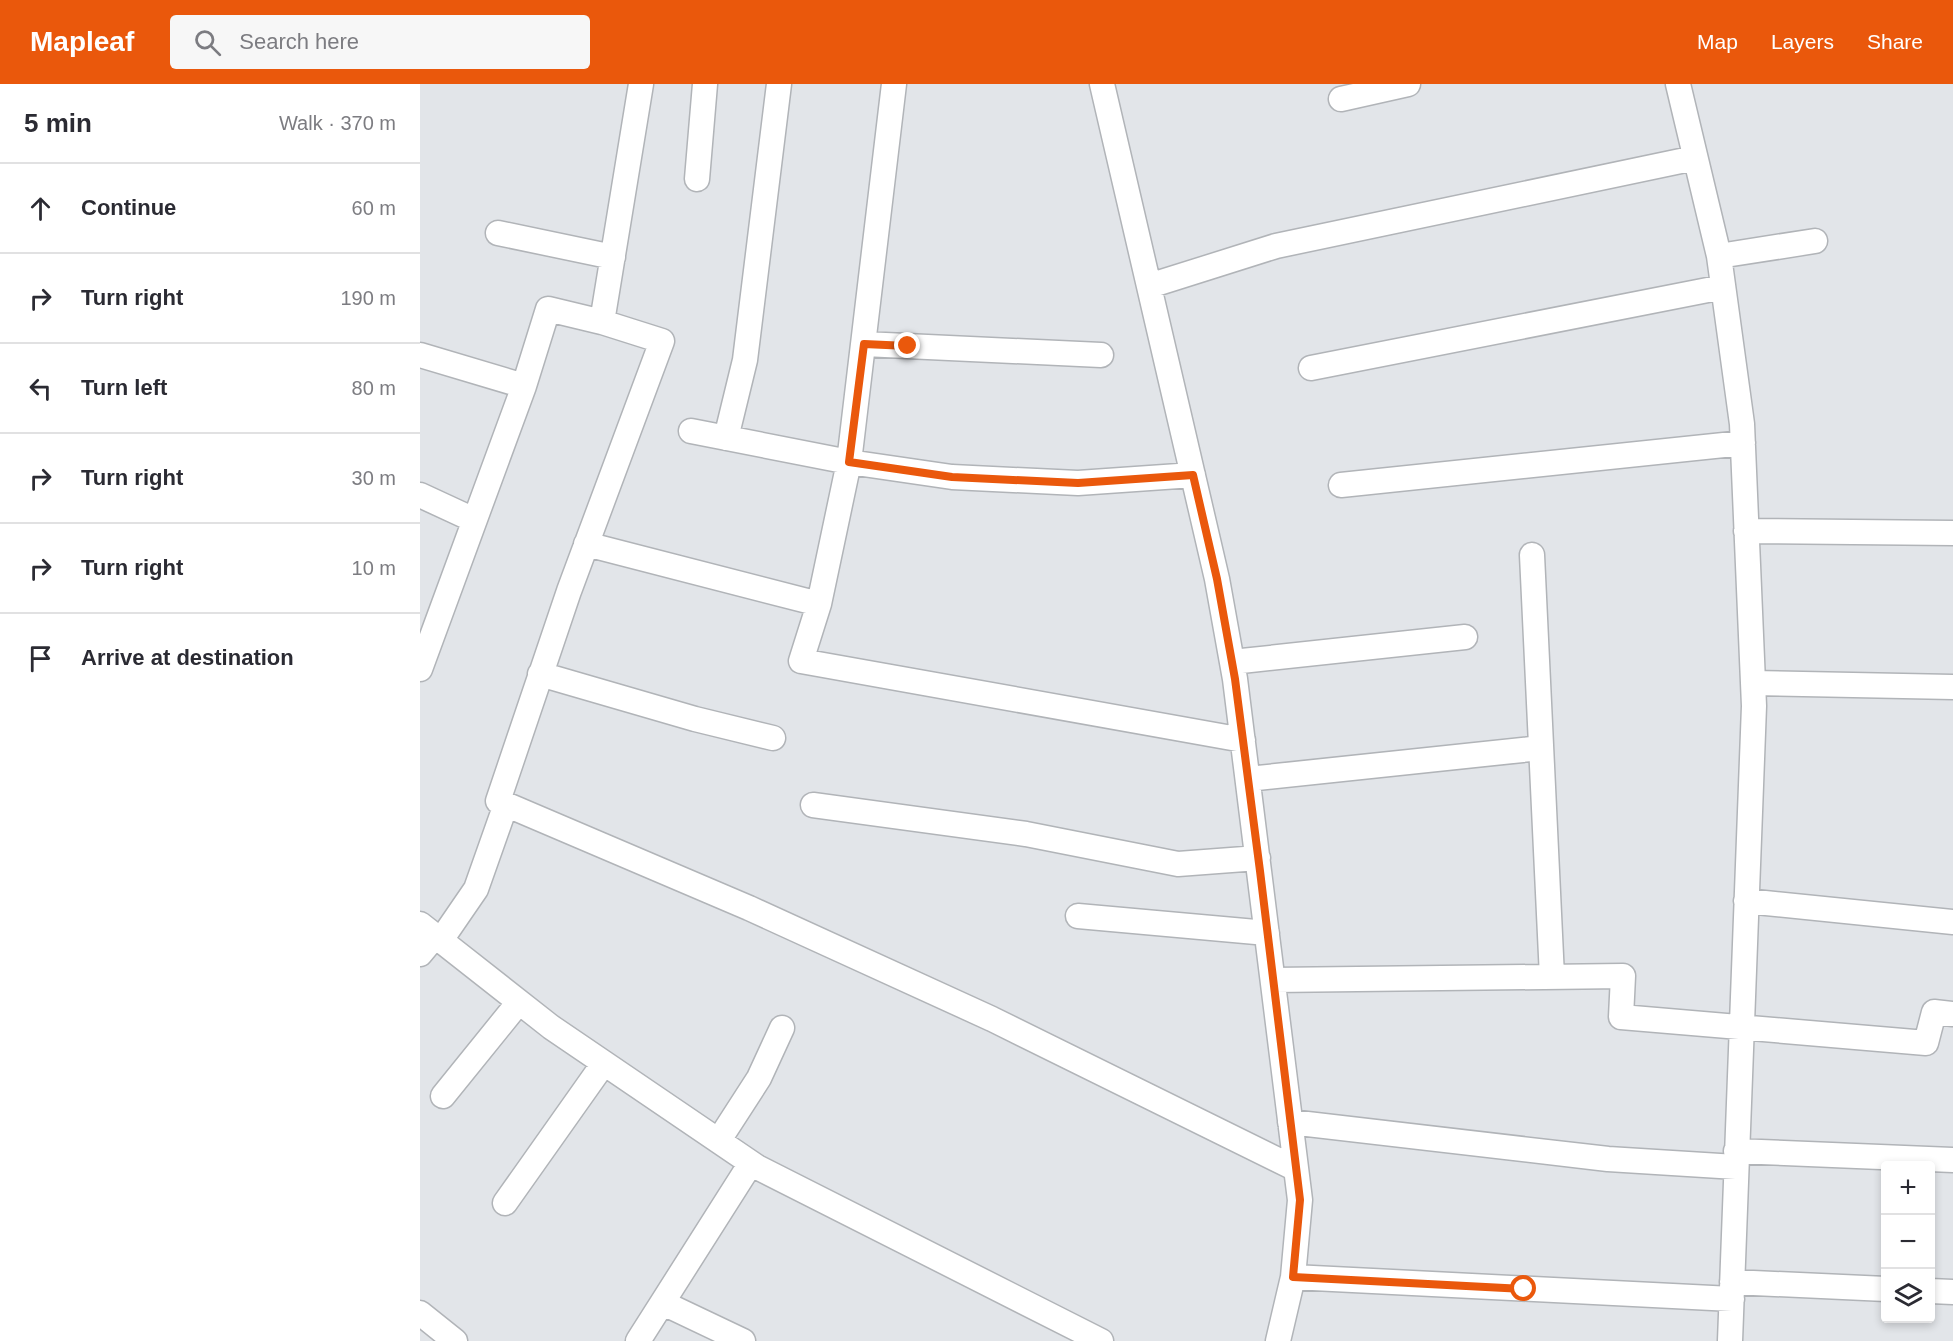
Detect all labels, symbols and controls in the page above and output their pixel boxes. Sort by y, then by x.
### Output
search box [170,15,590,69]
text: Mapleaf [30,26,134,57]
icon: search [191,26,224,59]
text: Search here [239,29,359,54]
text: Map [1697,30,1738,53]
text: Layers [1771,30,1834,53]
text: Share [1867,30,1923,53]
text: 5 min [24,108,92,138]
text: Walk · 370 m [279,112,396,134]
icon: ahead [24,192,57,225]
text: Continue [81,195,176,220]
text: 60 m [352,197,396,219]
icon: right [24,282,57,315]
text: Turn right [81,285,183,310]
text: 190 m [340,287,396,309]
route end [894,332,920,358]
icon: left [24,372,57,405]
text: Turn left [81,375,167,400]
text: 80 m [352,377,396,399]
icon: right [24,462,57,495]
text: Turn right [81,465,183,490]
text: 30 m [352,467,396,489]
icon: right [24,552,57,585]
text: Turn right [81,555,183,580]
text: 10 m [352,557,396,579]
icon: arrive [24,642,57,675]
text: Arrive at destination [81,645,294,670]
map controls [1881,1161,1935,1323]
button: + [1881,1161,1935,1215]
button: − [1881,1215,1935,1269]
button: layers [1881,1269,1935,1323]
route start [1510,1275,1536,1301]

